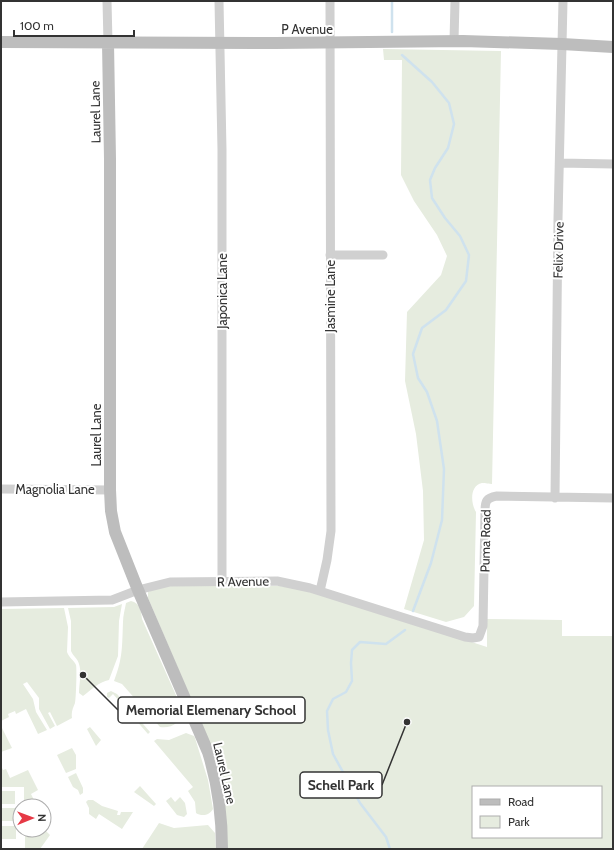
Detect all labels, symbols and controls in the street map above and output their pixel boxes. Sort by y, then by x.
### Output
scale bar [14,12,134,38]
text: 100 m [20,18,54,33]
street label: P Avenue [281,21,333,37]
street label: Laurel Lane [86,80,104,144]
street label: Felix Drive [550,221,567,279]
street label: Japonica Lane [214,253,230,330]
street label: Jasmine Lane [322,259,338,333]
street label: Laurel Lane [88,403,104,466]
street label: Magnolia Lane [15,481,95,497]
street label: Puma Road [476,509,494,573]
street label: R Avenue [217,573,269,589]
callout: Memorial Elemenary School [118,697,305,723]
text: Memorial Elemenary School [126,701,297,719]
street label: Laurel Lane [210,741,240,806]
callout: Schell Park [300,772,382,798]
text: Schell Park [308,776,374,794]
legend [472,786,602,838]
text: Road [508,794,534,809]
north arrow [12,798,52,838]
text: N [35,814,49,822]
text: Park [508,814,530,829]

